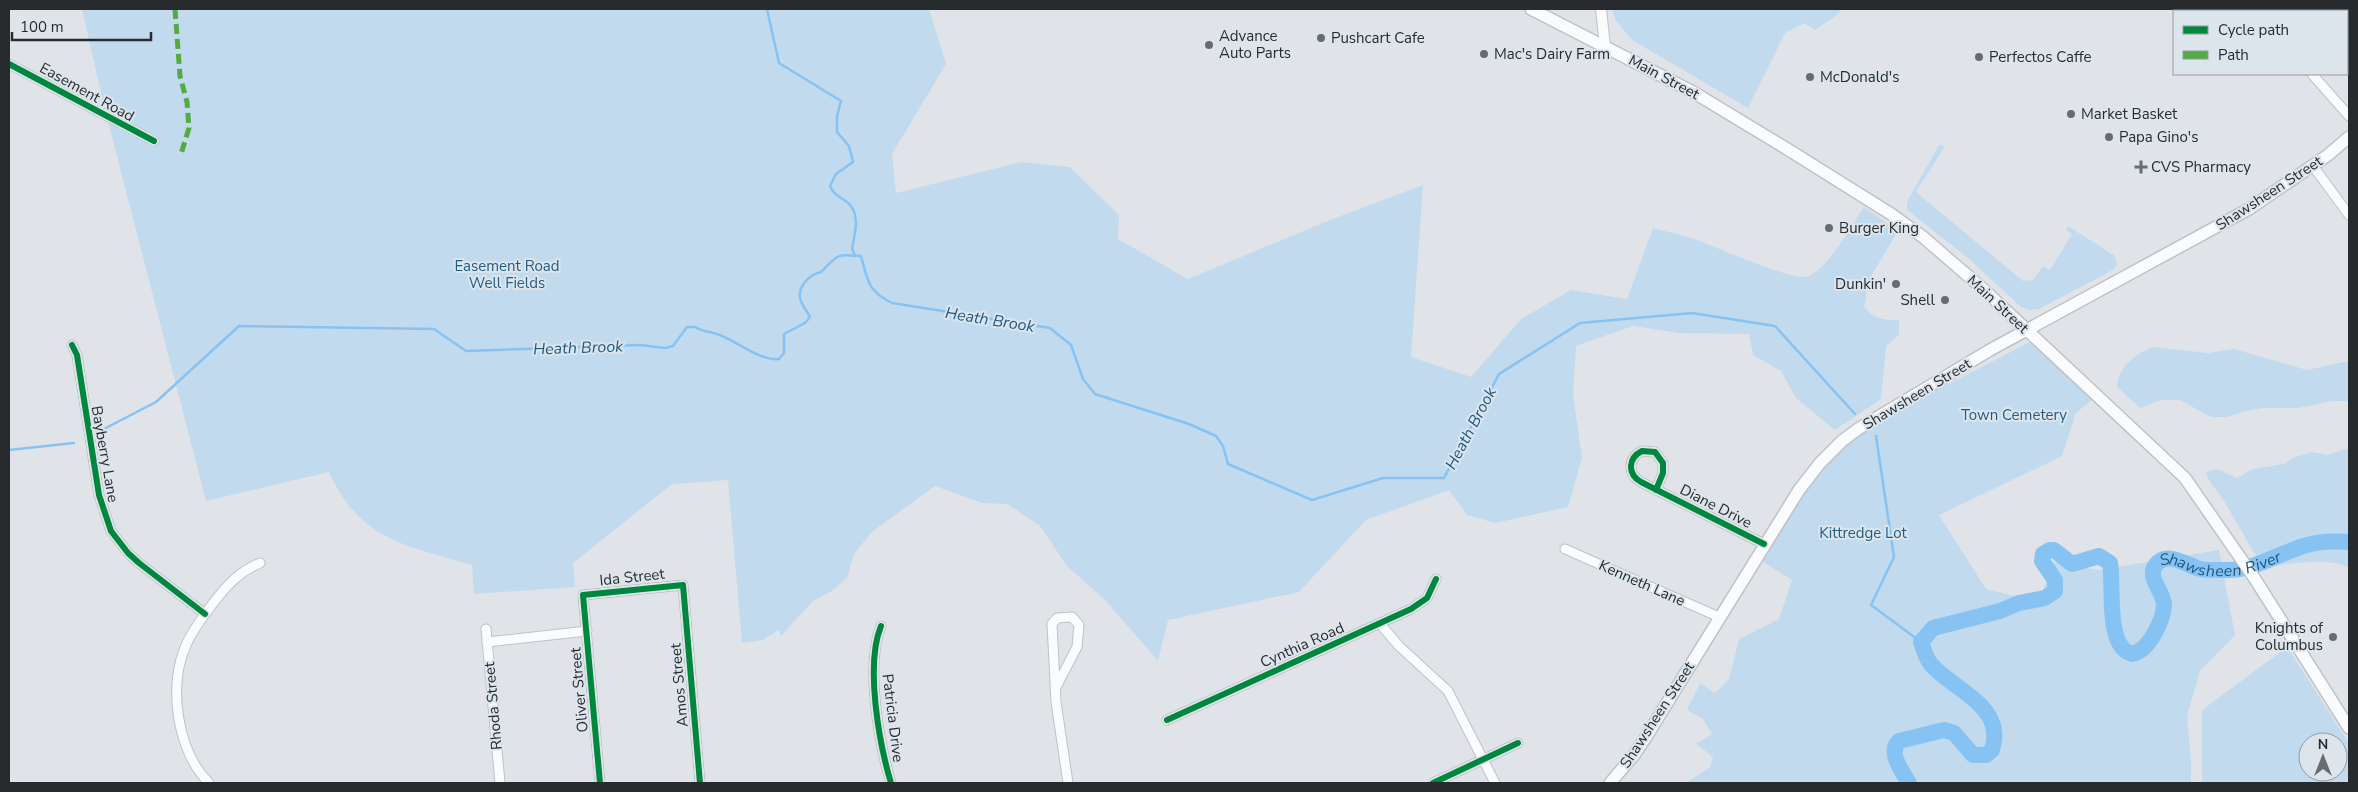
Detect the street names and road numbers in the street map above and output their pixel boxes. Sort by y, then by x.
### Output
street label: Main Street [1625,50,1704,104]
street label: Easement Road [36,58,138,126]
street label: Shawsheen Street [2212,151,2327,235]
street label: Main Street [1963,270,2034,338]
street label: Shawsheen Street [1859,353,1976,434]
street label: Bayberry Lane [87,404,123,504]
street label: Diane Drive [1676,479,1756,533]
street label: Kenneth Lane [1596,555,1688,611]
street label: Ida Street [598,564,666,590]
street label: Cynthia Road [1257,618,1347,672]
street label: Amos Street [665,641,693,728]
street label: Oliver Street [565,646,593,733]
street label: Shawsheen Street [1615,657,1699,772]
street label: Rhoda Street [479,660,507,751]
street label: Patricia Drive [878,673,908,763]

